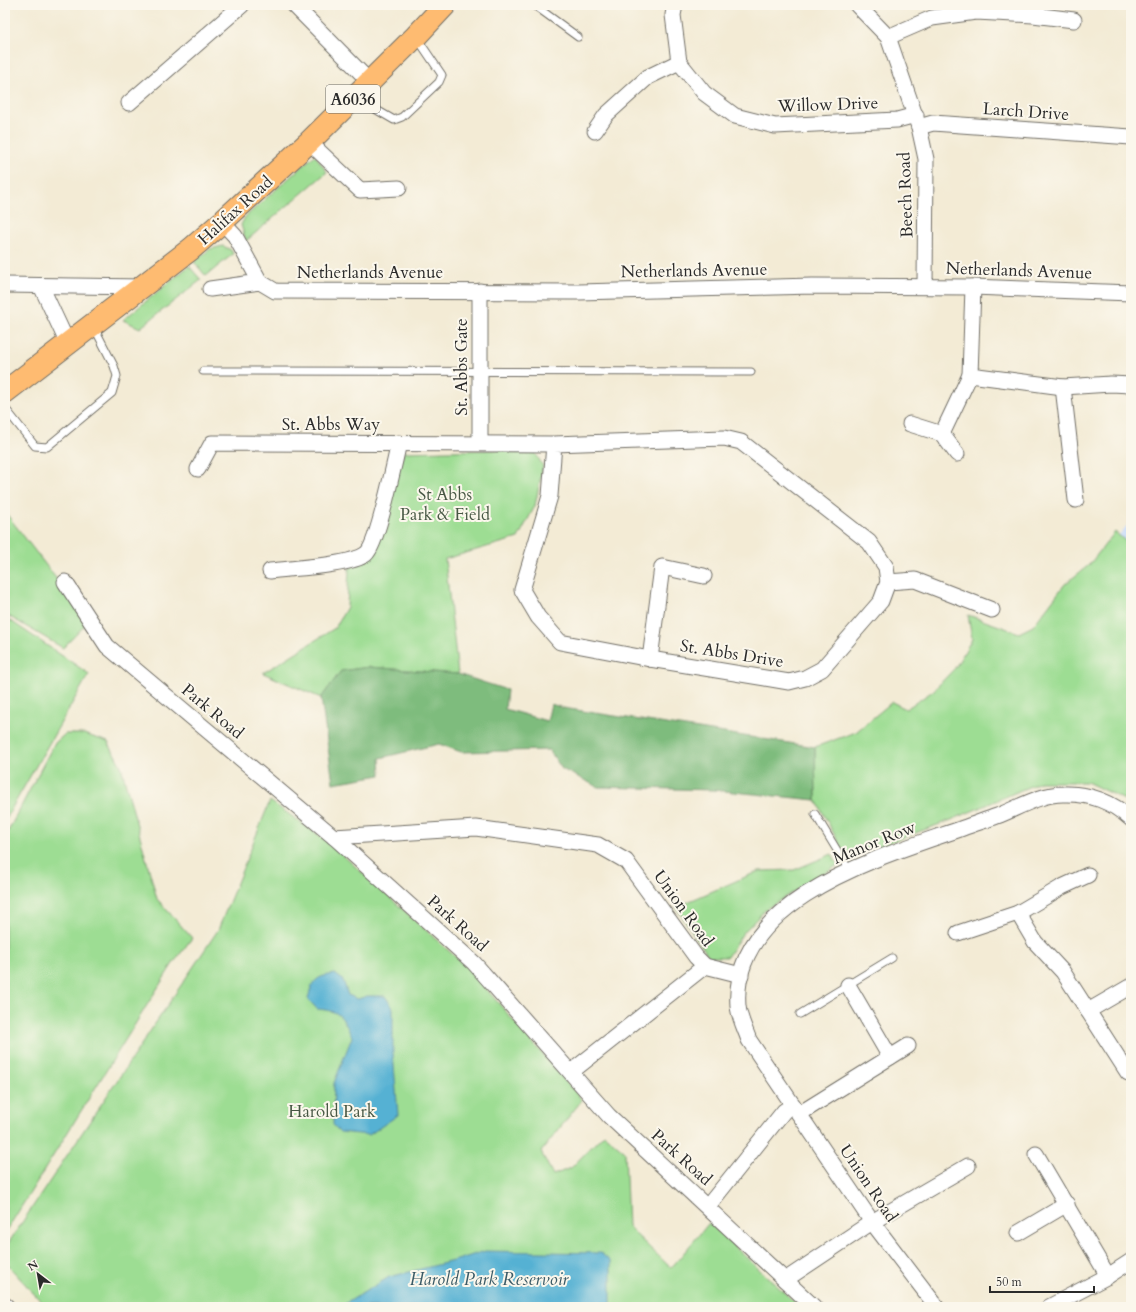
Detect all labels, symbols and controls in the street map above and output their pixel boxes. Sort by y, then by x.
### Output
road number: A6036 [326,85,380,113]
street label: Willow Drive [776,91,879,118]
street label: Larch Drive [982,97,1070,126]
street label: Beech Road [893,152,918,238]
street label: Halifax Road [193,171,278,250]
street label: Netherlands Avenue [945,256,1093,285]
street label: Netherlands Avenue [621,258,768,283]
street label: Netherlands Avenue [297,261,443,284]
street label: St. Abbs Gate [450,318,473,416]
street label: St. Abbs Way [282,413,380,436]
park label: St Abbs Park & Field [400,483,490,526]
street label: St. Abbs Drive [679,634,785,673]
street label: Park Road [177,679,249,744]
street label: Manor Row [829,815,919,870]
street label: Union Road [648,865,719,951]
street label: Park Road [422,890,493,957]
park label: Harold Park [288,1100,377,1123]
street label: Park Road [646,1124,717,1191]
street label: Union Road [834,1140,903,1227]
north arrow [18,1254,58,1294]
text: N [25,1257,41,1275]
water label: Harold Park Reservoir [410,1267,570,1292]
scale bar [990,1268,1094,1294]
text: 50 m [996,1274,1023,1290]

